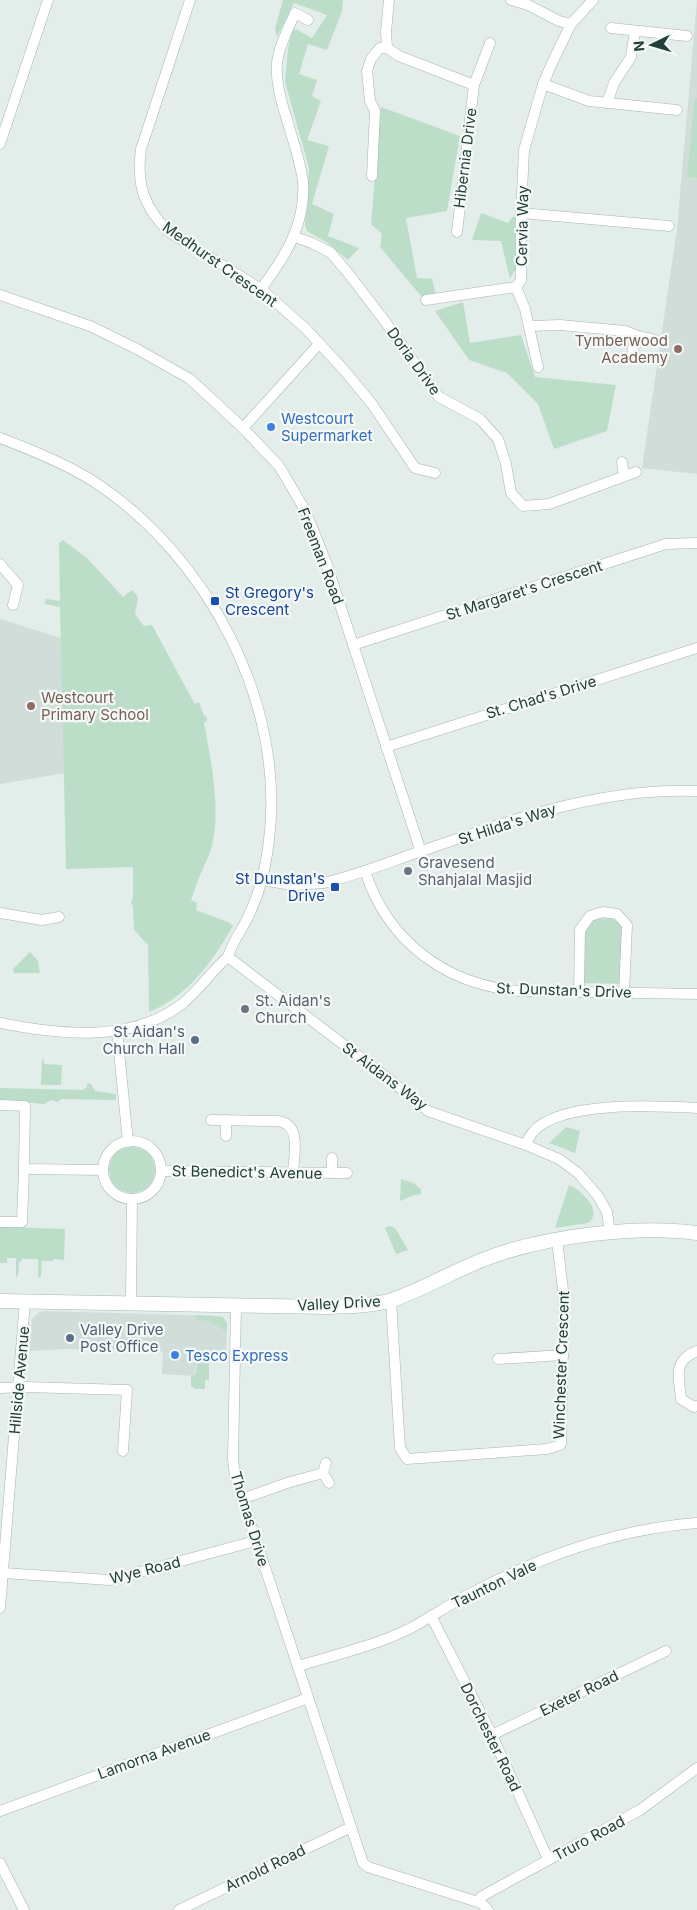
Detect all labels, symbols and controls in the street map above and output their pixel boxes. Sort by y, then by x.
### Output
north arrow [627,20,677,70]
text: N [630,40,647,52]
street label: Hibernia Drive [449,107,481,209]
street label: Cervia Way [512,185,532,267]
street label: Medhurst Crescent [159,217,281,311]
street label: Doria Drive [383,323,445,399]
place label: Tymberwood Academy [575,331,669,367]
marker: Tymberwood Academy [672,343,684,355]
place label: Westcourt Supermarket [281,409,372,445]
marker: Westcourt Supermarket [265,421,277,433]
street label: Freeman Road [294,505,348,607]
street label: St Margaret's Crescent [443,556,605,624]
place label: St Gregory's Crescent [225,583,314,619]
marker: St Gregory's Crescent [209,595,221,607]
street label: St. Chad's Drive [484,671,598,723]
place label: Westcourt Primary School [41,688,149,724]
marker: Westcourt Primary School [25,700,37,712]
street label: St Hilda's Way [456,799,559,849]
place label: Gravesend Shahjalal Masjid [418,853,532,889]
marker: Gravesend Shahjalal Masjid [402,865,414,877]
place label: St Dunstan's Drive [235,869,325,905]
marker: St Dunstan's Drive [329,881,341,893]
street label: St. Dunstan's Drive [496,978,632,1002]
place label: St. Aidan's Church [255,991,331,1027]
marker: St. Aidan's Church [239,1003,251,1015]
place label: St Aidan's Church Hall [102,1022,185,1058]
marker: St Aidan's Church Hall [189,1034,201,1046]
street label: St Aidans Way [339,1038,432,1115]
street label: St Benedict's Avenue [172,1161,322,1183]
street label: Winchester Crescent [549,1290,573,1440]
street label: Valley Drive [297,1291,381,1315]
place label: Valley Drive Post Office [80,1320,164,1356]
street label: Hillside Avenue [5,1325,33,1435]
marker: Valley Drive Post Office [64,1332,76,1344]
place label: Tesco Express [185,1346,288,1365]
marker: Tesco Express [169,1349,181,1361]
street label: Thomas Drive [227,1469,273,1569]
street label: Wye Road [108,1552,182,1588]
street label: Taunton Vale [449,1555,539,1613]
street label: Exeter Road [537,1666,621,1720]
street label: Dorchester Road [456,1679,526,1795]
street label: Lamorna Avenue [95,1725,213,1783]
street label: Truro Road [550,1811,628,1865]
street label: Arnold Road [222,1840,308,1896]

